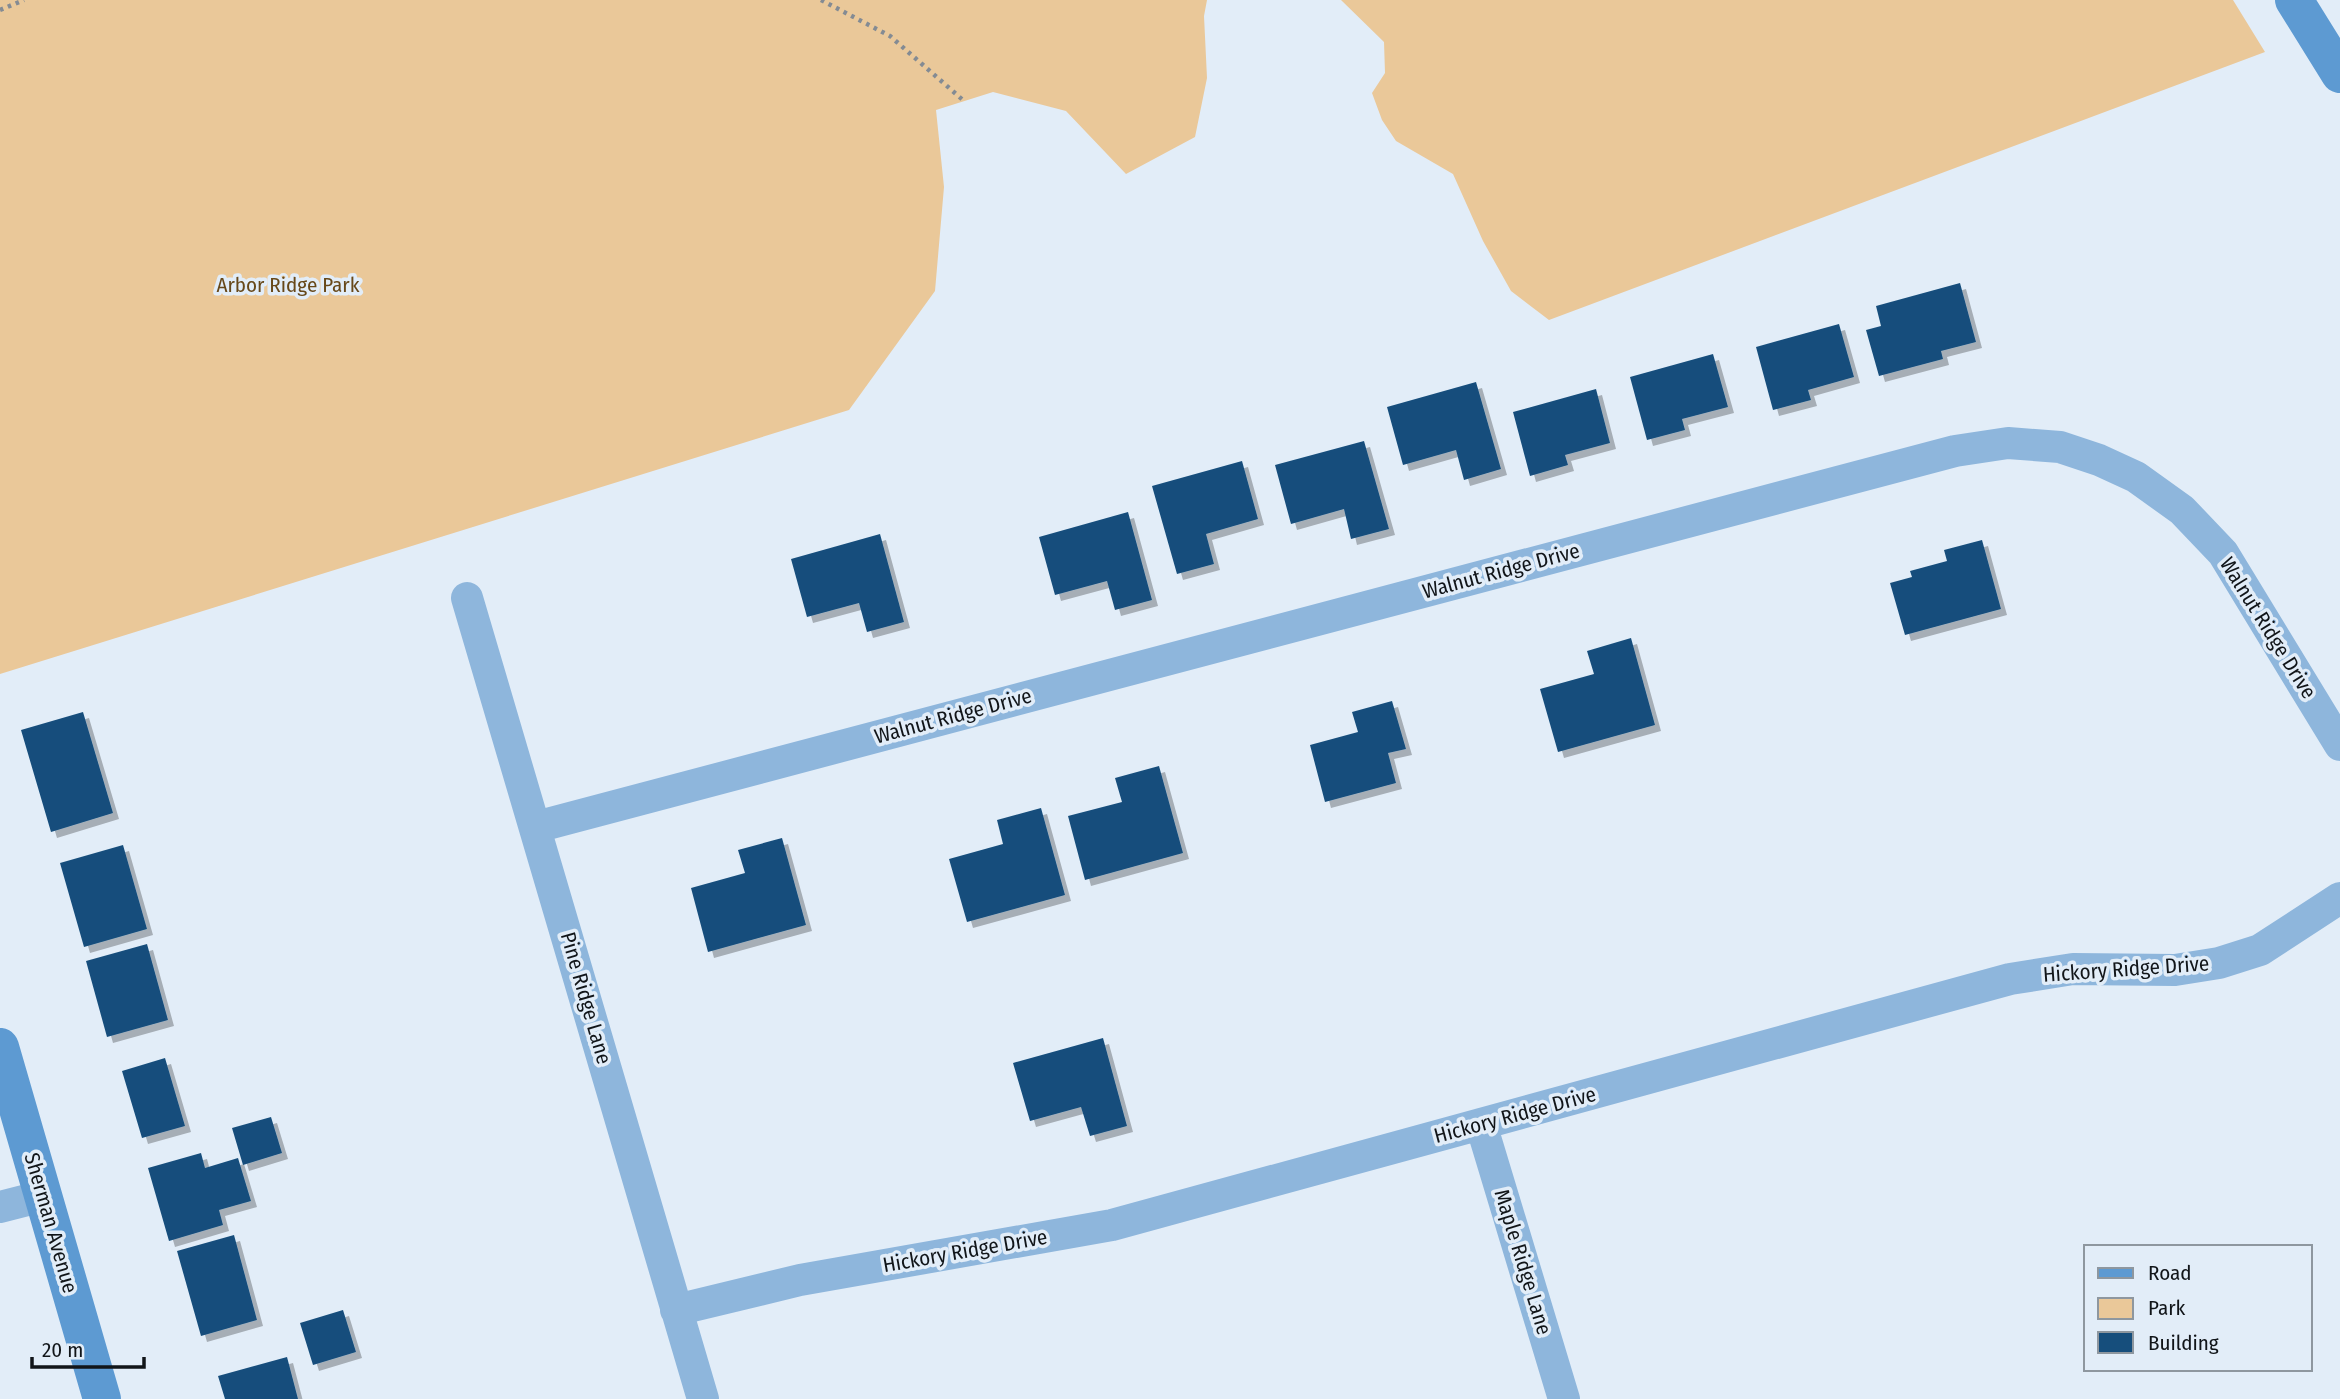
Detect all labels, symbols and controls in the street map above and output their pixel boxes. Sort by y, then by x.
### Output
park label: Arbor Ridge Park [217,272,360,298]
street label: Walnut Ridge Drive [1419,537,1583,605]
street label: Walnut Ridge Drive [2214,552,2322,704]
street label: Walnut Ridge Drive [871,682,1035,750]
street label: Pine Ridge Lane [555,929,617,1067]
street label: Hickory Ridge Drive [2042,950,2210,988]
street label: Hickory Ridge Drive [1431,1081,1599,1149]
street label: Sherman Avenue [19,1150,83,1296]
street label: Maple Ridge Lane [1489,1186,1557,1338]
street label: Hickory Ridge Drive [881,1224,1049,1278]
legend [2084,1245,2312,1371]
text: Road [2148,1260,2192,1286]
text: Park [2148,1295,2186,1321]
scale bar [32,1326,144,1370]
text: Building [2148,1330,2219,1356]
text: 20 m [42,1337,83,1363]

